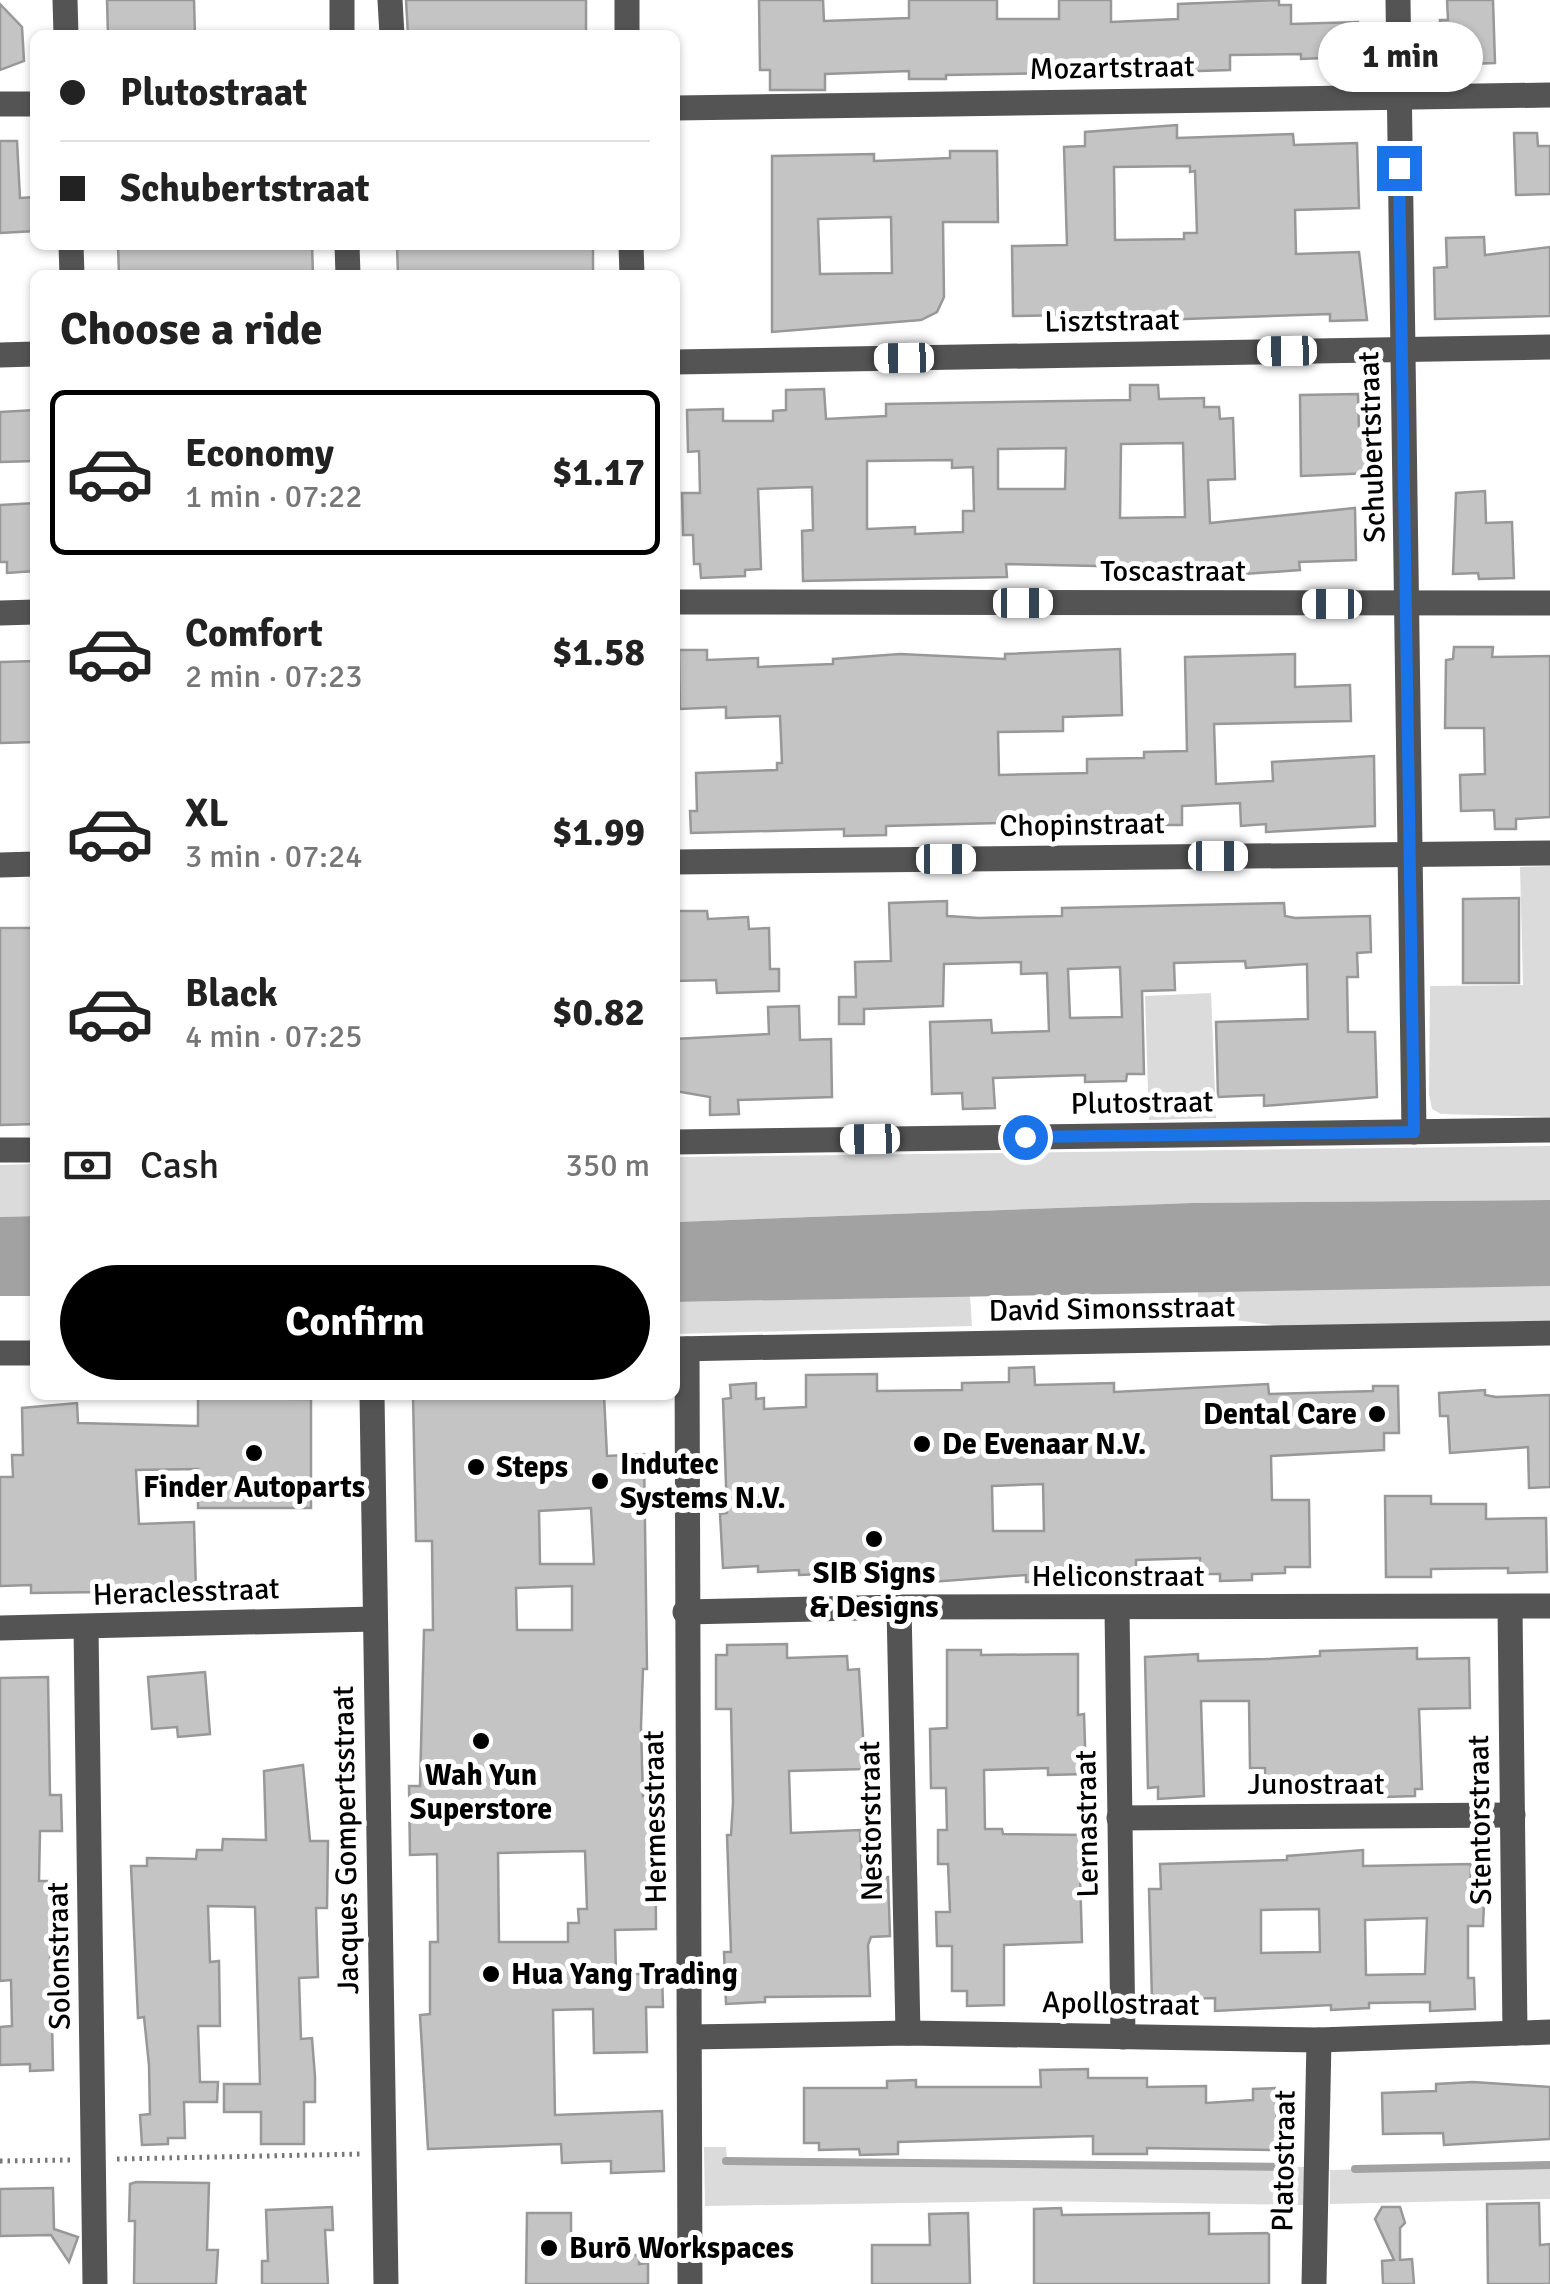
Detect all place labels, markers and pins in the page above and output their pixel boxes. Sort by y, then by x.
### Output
place label: Dental Care [1203,1396,1357,1433]
marker: Dental Care [1366,1403,1388,1425]
place label: De Evenaar N.V. [942,1426,1146,1463]
marker: De Evenaar N.V. [911,1433,933,1455]
marker: Finder Autoparts [243,1442,265,1464]
place label: Indutec Systems N.V. [620,1446,786,1517]
place label: Steps [496,1449,568,1486]
marker: Steps [465,1456,487,1478]
place label: Finder Autoparts [143,1469,365,1506]
marker: Indutec Systems N.V. [589,1470,611,1492]
marker: SIB Signs & Designs [863,1528,885,1550]
place label: SIB Signs & Designs [809,1555,939,1626]
marker: Wah Yun Superstore [470,1730,492,1752]
place label: Wah Yun Superstore [410,1757,552,1828]
place label: Hua Yang Trading [511,1956,738,1993]
marker: Hua Yang Trading [480,1963,502,1985]
place label: Burō Workspaces [569,2230,794,2267]
marker: Burō Workspaces [538,2237,560,2259]

